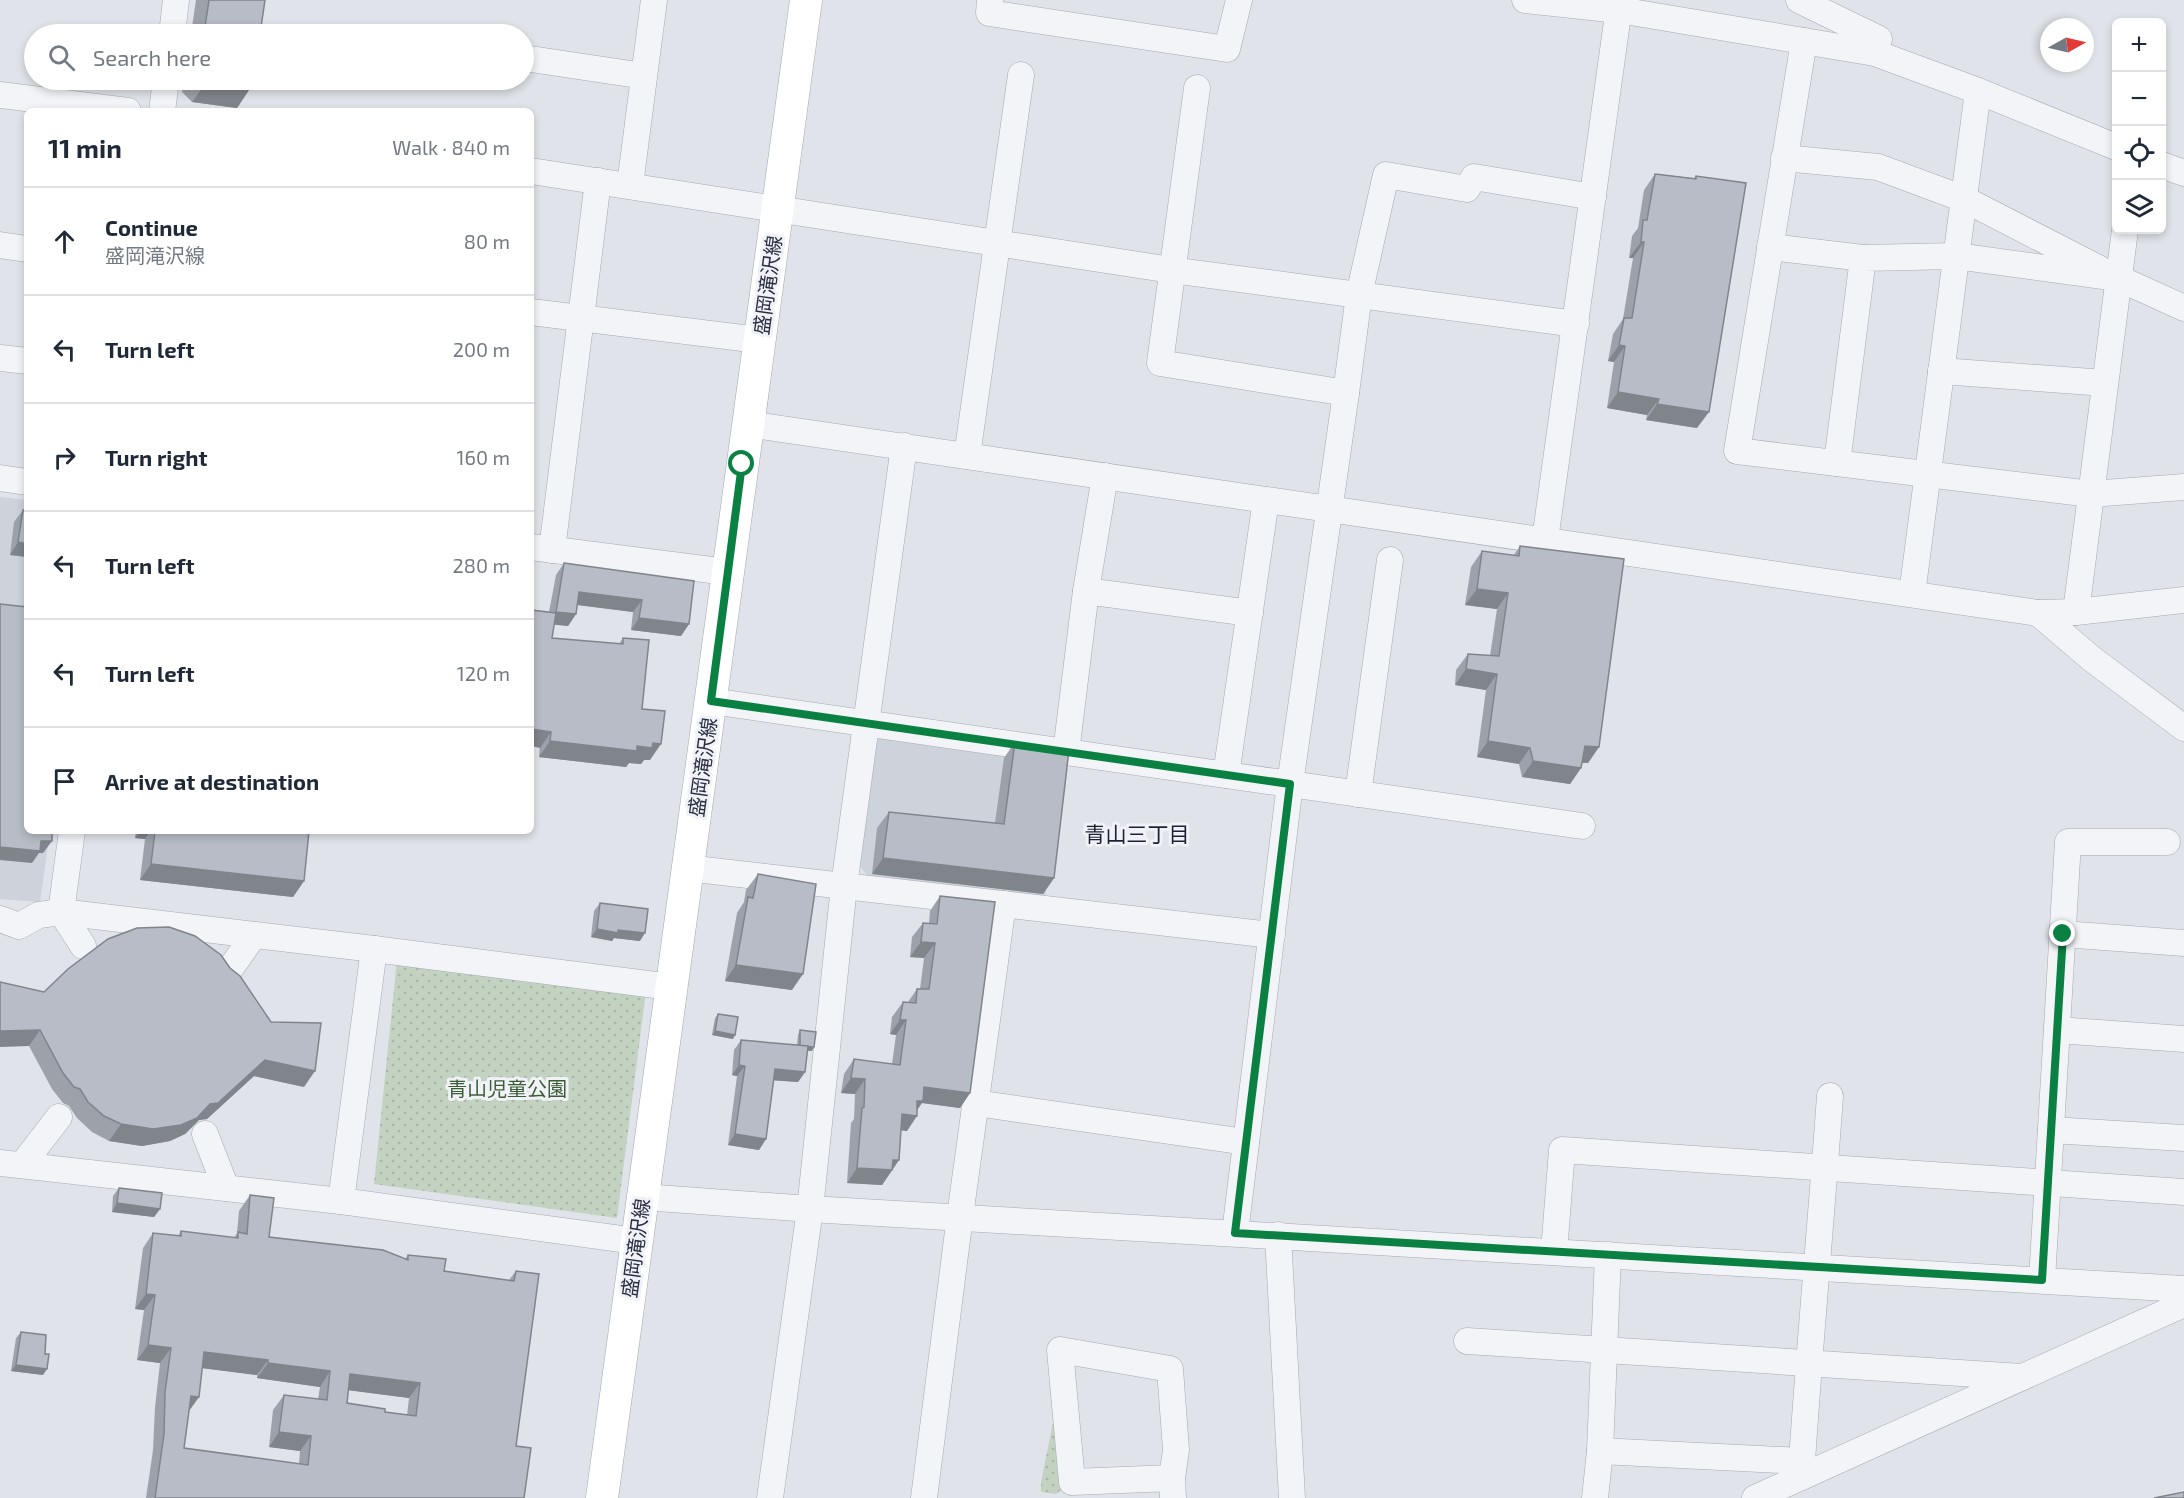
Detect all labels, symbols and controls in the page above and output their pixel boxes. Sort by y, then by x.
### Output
north arrow [2040,18,2094,72]
map controls [2112,18,2166,234]
button: + [2112,18,2166,72]
search box [24,24,534,90]
icon: search [45,41,78,74]
text: Search here [93,44,211,70]
button: − [2112,72,2166,126]
button: locate [2112,126,2166,180]
text: 11 min [48,132,122,163]
text: Walk · 840 m [392,135,510,159]
button: layers [2112,180,2166,234]
text: Continue [105,214,198,240]
icon: ahead [48,225,81,258]
text: 80 m [464,229,510,253]
street label: 盛岡滝沢線 [748,234,786,336]
text: 盛岡滝沢線 [105,243,205,267]
icon: left [48,333,81,366]
text: Turn left [105,336,194,362]
text: 200 m [453,337,510,361]
icon: right [48,441,81,474]
text: Turn right [105,444,207,470]
text: 160 m [457,445,510,469]
route start [728,450,754,476]
icon: left [48,549,81,582]
text: Turn left [105,552,194,578]
text: 280 m [453,553,510,577]
icon: left [48,657,81,690]
text: Turn left [105,660,194,686]
text: 120 m [457,661,510,685]
street label: 盛岡滝沢線 [683,716,721,818]
icon: arrive [48,765,81,798]
text: Arrive at destination [105,768,319,794]
district label: 青山三丁目 [1085,821,1190,846]
route end [2049,920,2075,946]
park label: 青山児童公園 [447,1076,567,1100]
street label: 盛岡滝沢線 [616,1197,654,1299]

